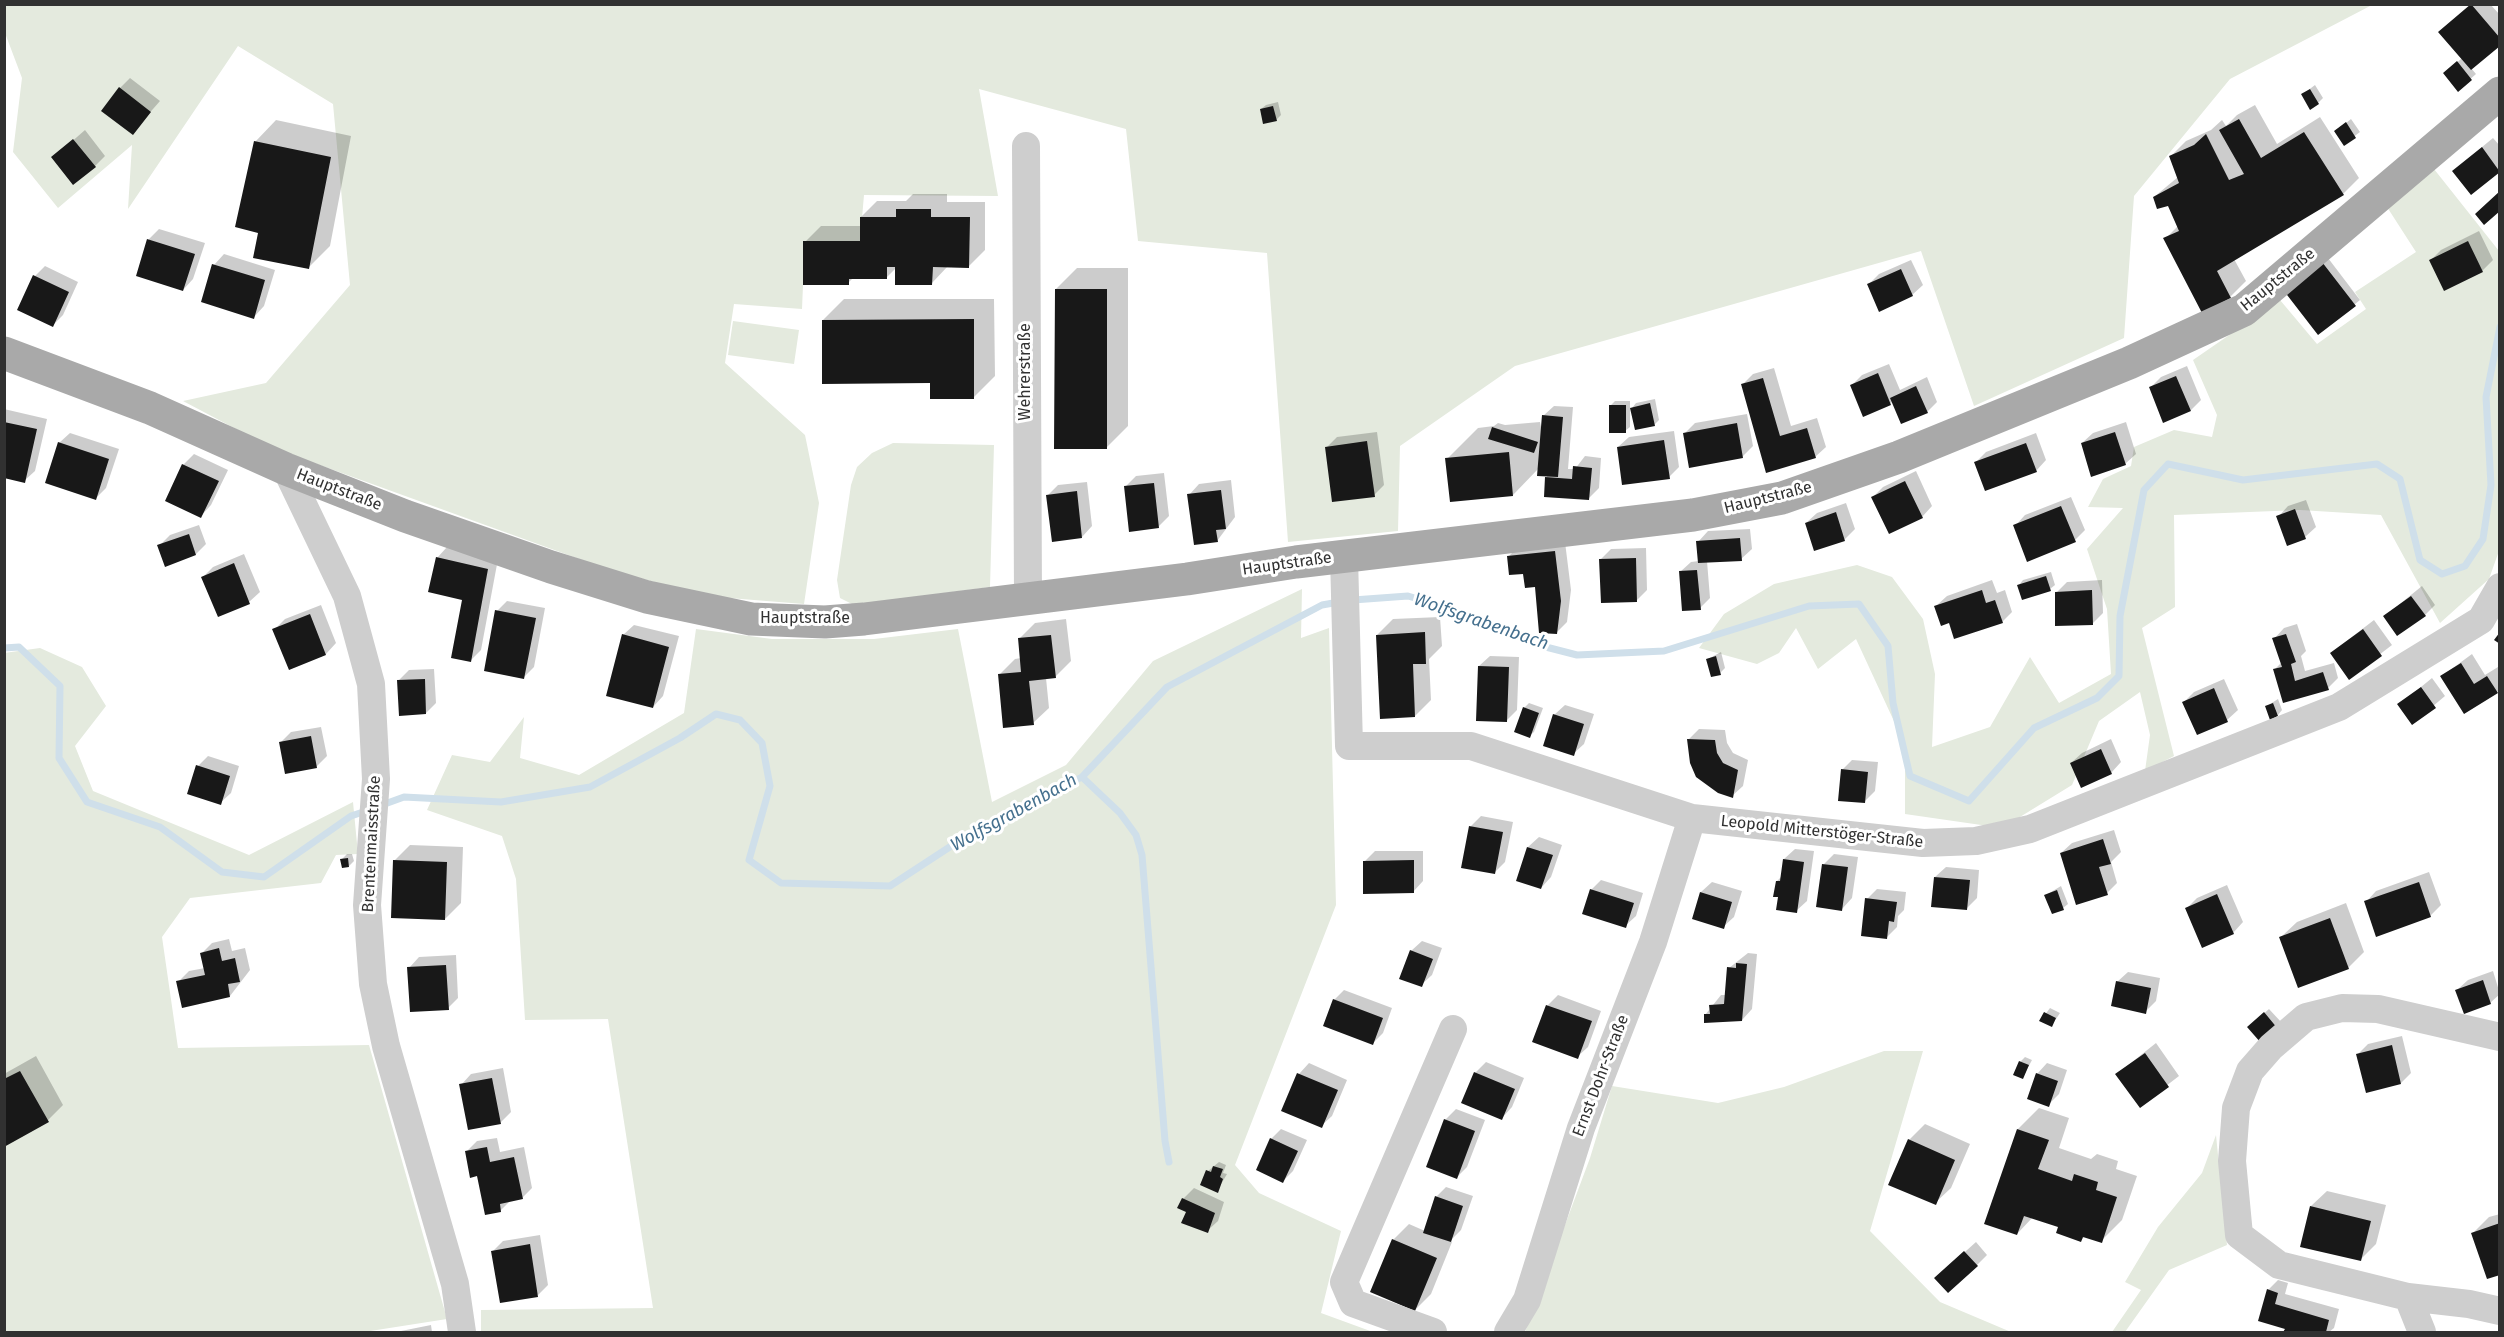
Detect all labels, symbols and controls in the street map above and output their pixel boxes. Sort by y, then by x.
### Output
street label: Hauptstraße [2237,244,2319,316]
street label: Wehrerstraße [1016,323,1036,421]
street label: Hauptstraße [294,465,384,515]
street label: Hauptstraße [1722,478,1814,518]
street label: Hauptstraße [1241,548,1333,580]
water label: Wolfsgrabenbach [1411,589,1551,655]
street label: Hauptstraße [760,609,850,629]
water label: Wolfsgrabenbach [947,769,1081,857]
street label: Brentenmaisstraße [359,775,385,913]
street label: Leopold Mitterstöger-Straße [1720,812,1924,852]
street label: Ernst Dohr-Straße [1569,1012,1633,1140]

